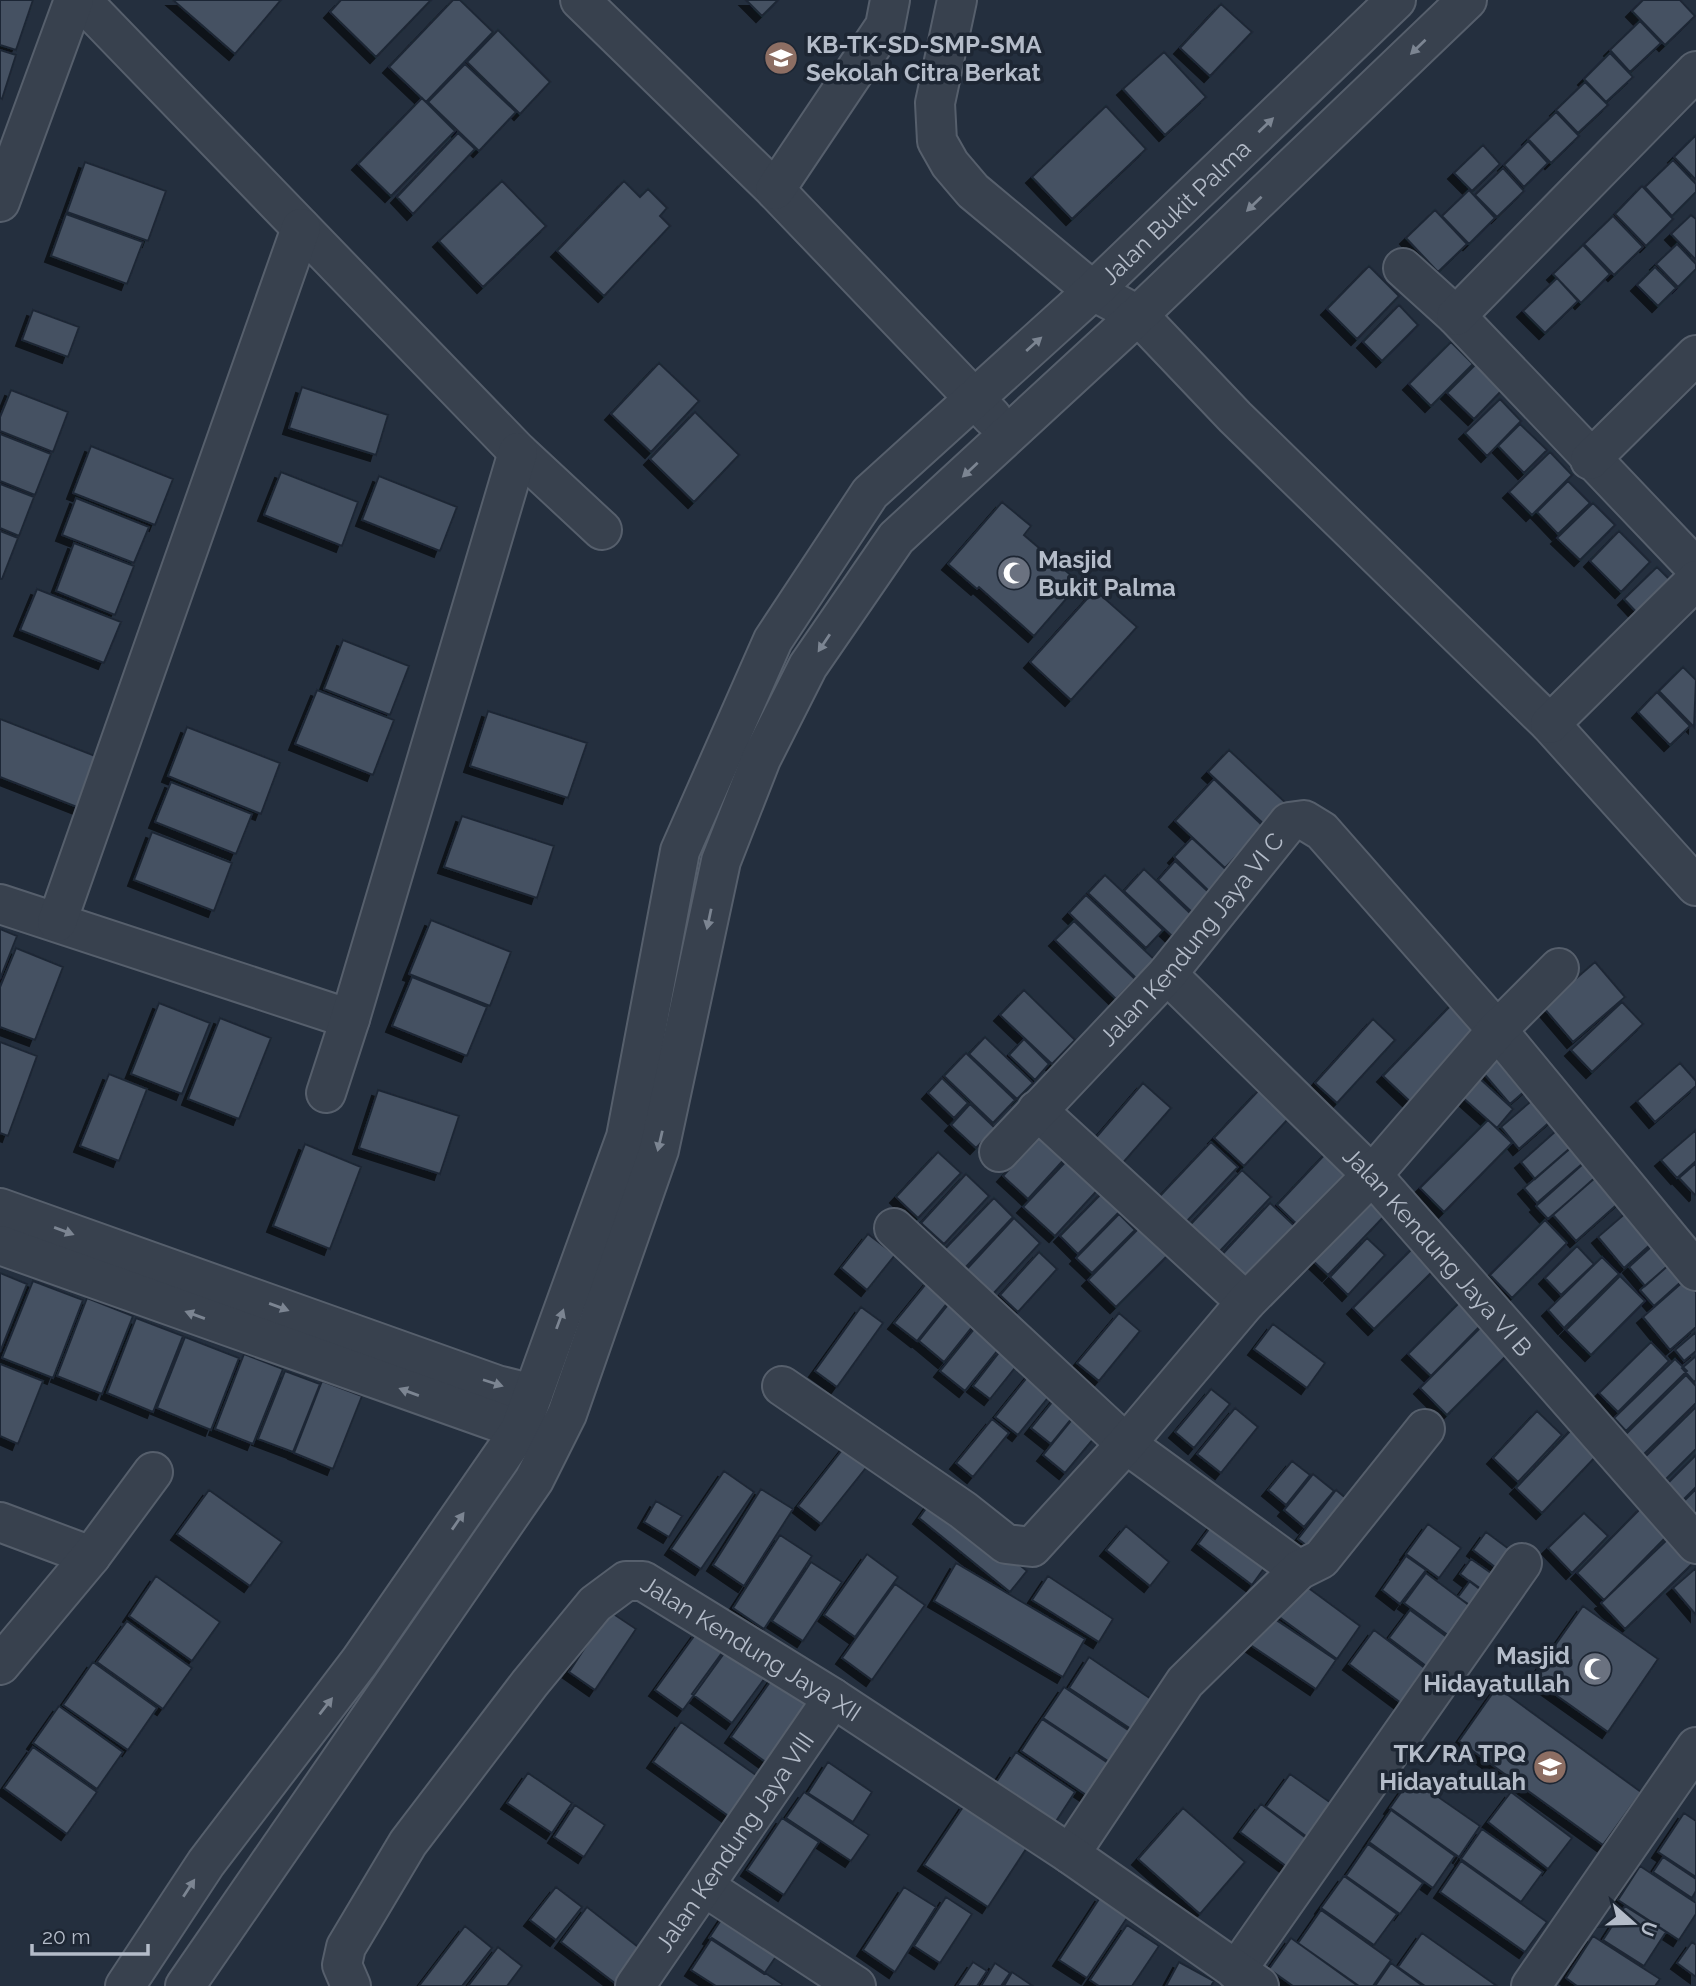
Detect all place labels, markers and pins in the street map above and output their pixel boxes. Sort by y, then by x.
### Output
place label: KB-TK-SD-SMP-SMA Sekolah Citra Berkat [806,30,1043,87]
school or university icon: KB-TK-SD-SMP-SMA Sekolah Citra Berkat [762,39,800,77]
place label: Masjid Bukit Palma [1038,545,1176,602]
mosque icon: Masjid Bukit Palma [995,554,1033,592]
place label: Masjid Hidayatullah [1423,1641,1570,1698]
mosque icon: Masjid Hidayatullah [1576,1650,1614,1688]
place label: TK/RA TPQ Hidayatullah [1379,1739,1526,1796]
school or university icon: TK/RA TPQ Hidayatullah [1531,1748,1569,1786]

